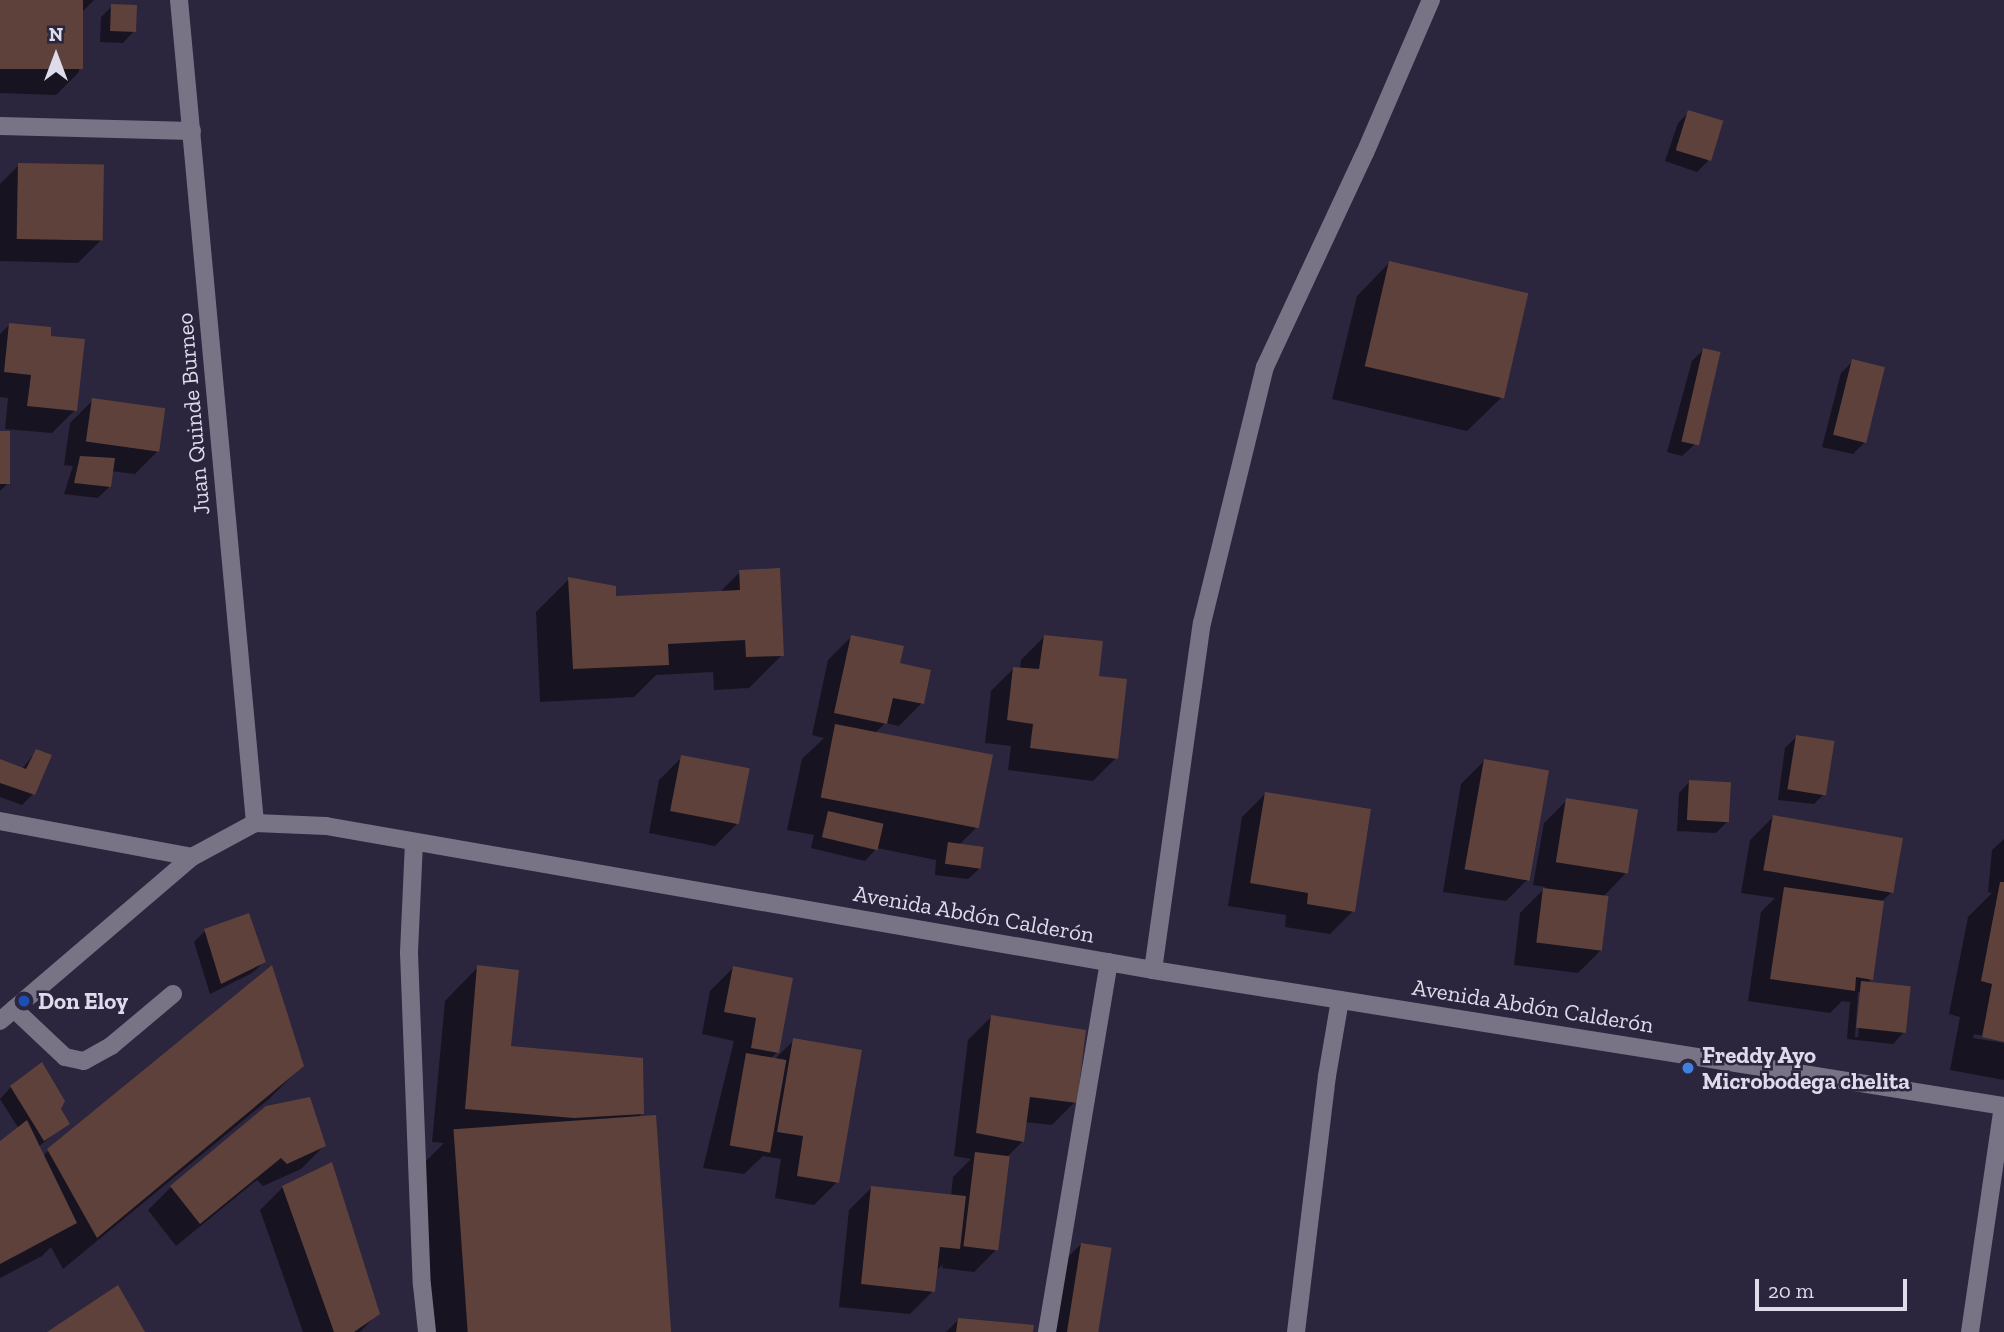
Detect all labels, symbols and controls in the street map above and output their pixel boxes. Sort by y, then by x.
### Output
north arrow [21,21,91,91]
text: N [49,23,63,46]
street label: Juan Quinde Burneo [170,312,216,516]
street label: Avenida Abdón Calderón [851,879,1097,949]
street label: Avenida Abdón Calderón [1410,973,1656,1039]
place label: Don Eloy [38,987,128,1015]
marker: Don Eloy [16,993,32,1009]
place label: Freddy Ayo Microbodega chelita [1702,1041,1910,1095]
marker: Freddy Ayo Microbodega chelita [1680,1060,1696,1076]
scale bar [1759,1266,1911,1310]
text: 20 m [1768,1278,1814,1303]

